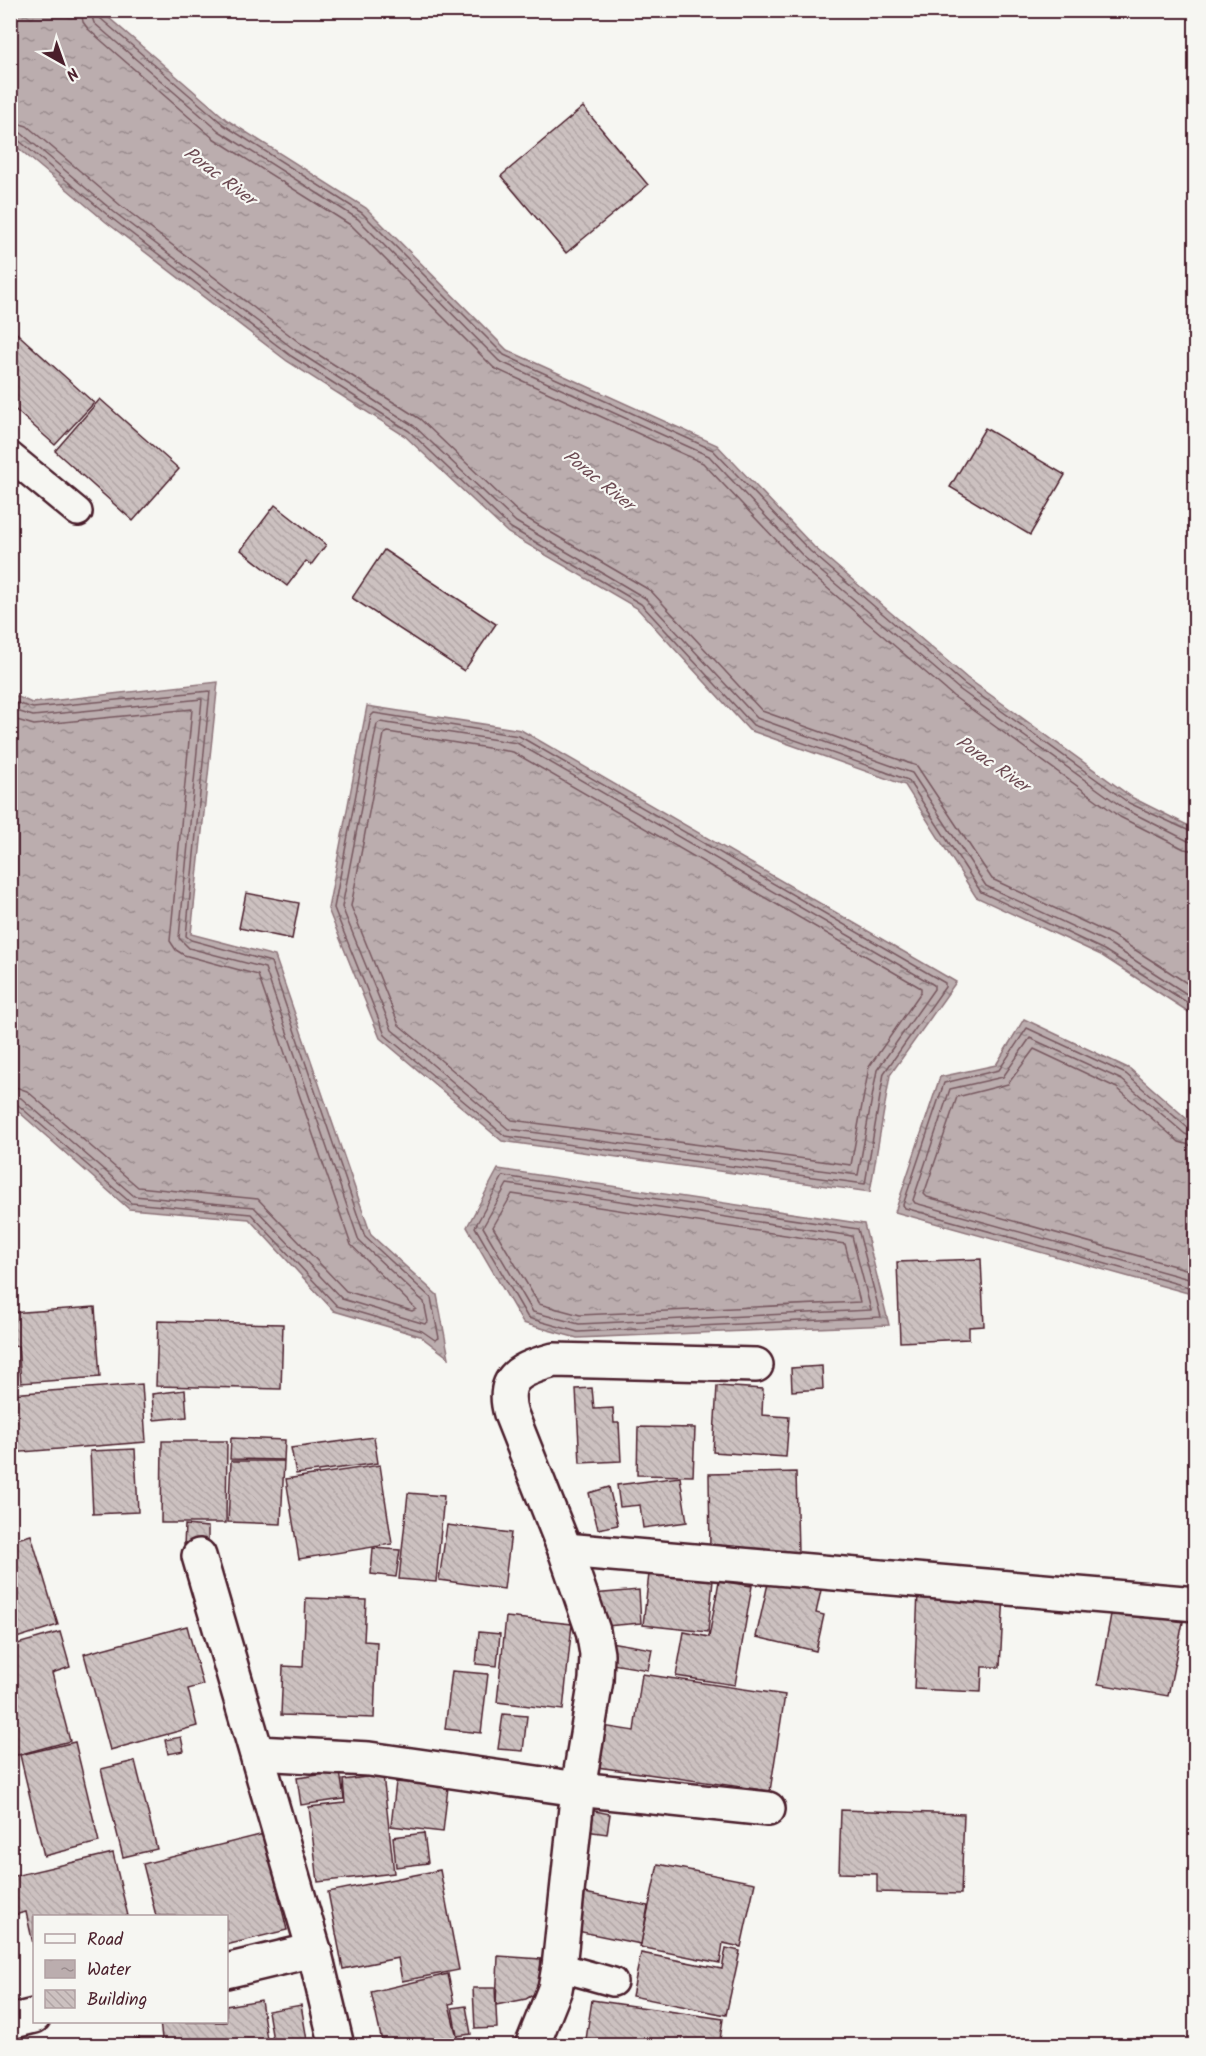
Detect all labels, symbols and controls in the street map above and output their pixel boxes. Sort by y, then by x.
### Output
north arrow [33,33,93,93]
text: N [60,61,84,86]
water label: Porac River [177,140,264,216]
water label: Porac River [556,443,643,521]
water label: Porac River [949,729,1038,803]
legend [33,1915,228,2023]
text: Road [87,1926,124,1955]
text: Water [87,1956,132,1985]
text: Building [87,1986,147,2015]

